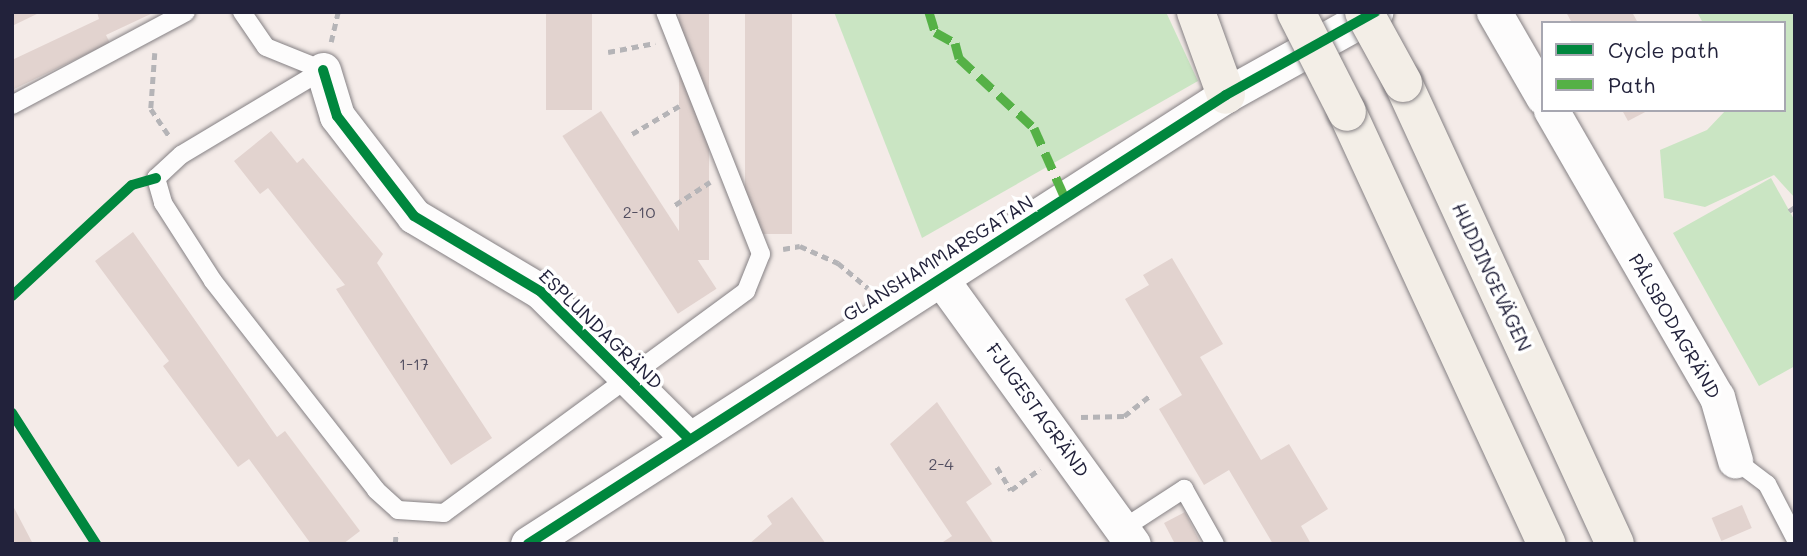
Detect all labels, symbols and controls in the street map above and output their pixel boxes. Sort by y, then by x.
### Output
legend [1541,21,1786,112]
text: Cycle path [1608,36,1718,63]
text: Path [1608,71,1655,98]
street label: GLANSHAMMARSGATAN [839,190,1037,326]
street label: HUDDINGEVÄGEN [1448,199,1536,355]
house number: 2-10 [623,202,655,222]
street label: PÅLSBODAGRÄND [1624,250,1726,402]
street label: ESPLUNDAGRÄND [535,264,667,394]
street label: FJUGESTAGRÄND [982,339,1094,481]
house number: 1-17 [399,354,429,374]
house number: 2-4 [928,454,954,474]

